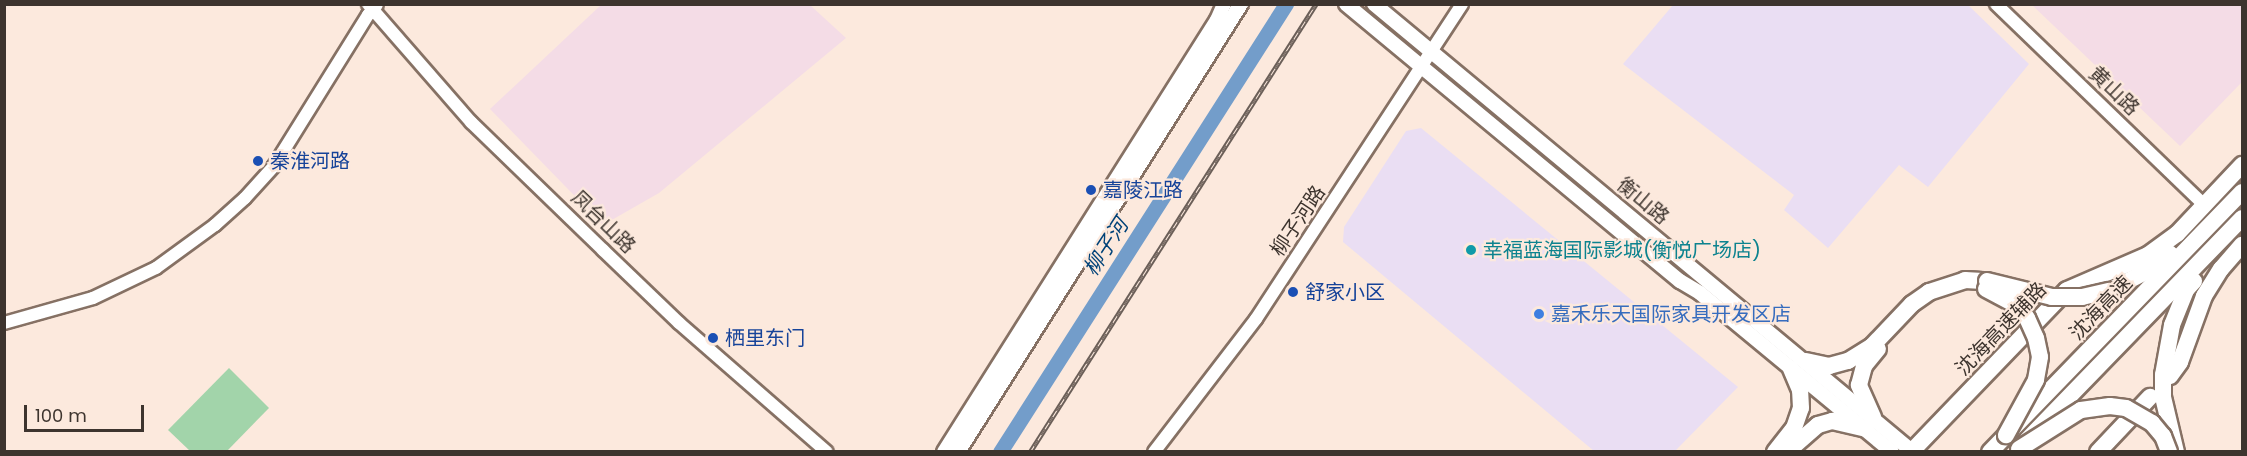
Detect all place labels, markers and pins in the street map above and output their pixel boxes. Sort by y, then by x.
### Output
place label: 秦淮河路 [270,149,350,173]
marker: 秦淮河路 [251,154,265,168]
place label: 嘉陵江路 [1103,178,1183,202]
marker: 嘉陵江路 [1084,183,1098,197]
place label: 幸福蓝海国际影城(衡悦广场店) [1483,238,1761,262]
marker: 幸福蓝海国际影城(衡悦广场店) [1464,243,1478,257]
place label: 舒家小区 [1305,280,1385,304]
marker: 舒家小区 [1286,285,1300,299]
place label: 嘉禾乐天国际家具开发区店 [1551,302,1791,326]
marker: 嘉禾乐天国际家具开发区店 [1532,307,1546,321]
place label: 栖里东门 [725,326,805,350]
marker: 栖里东门 [706,331,720,345]

